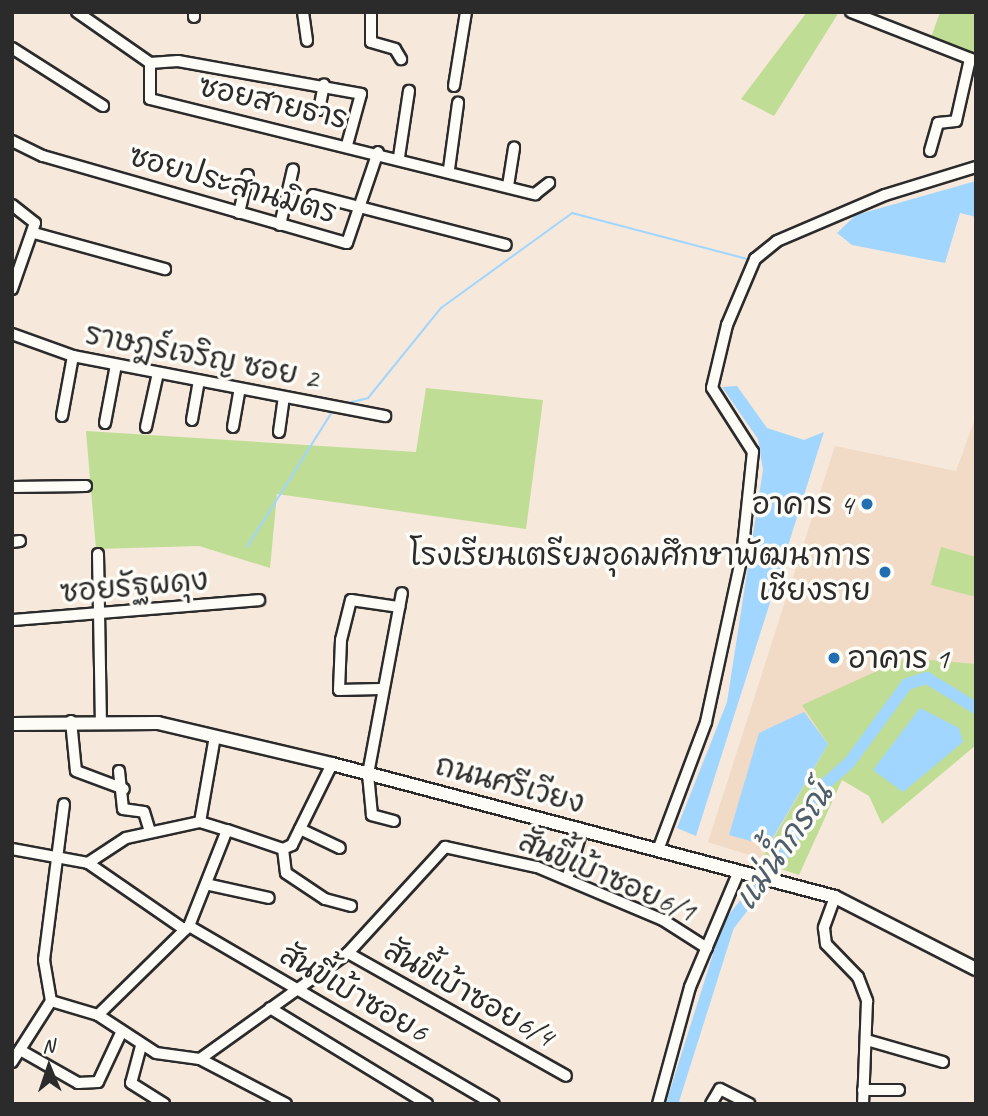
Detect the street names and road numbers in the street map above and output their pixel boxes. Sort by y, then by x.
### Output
street label: ซอยสายธาร [195,67,351,137]
street label: ซอยประสานมิตร [125,137,341,231]
street label: ราษฎร์เจริญ ซอย 2 [82,316,322,396]
street label: ซอยรัฐผดุง [59,562,209,610]
street label: ถนนศรีเวียง [432,747,588,821]
street label: สันขี้เบ้าซอย6/1 [513,823,701,929]
street label: สันขี้เบ้าซอย6/4 [378,932,560,1054]
street label: สันขี้เบ้าซอย6 [273,936,435,1050]

